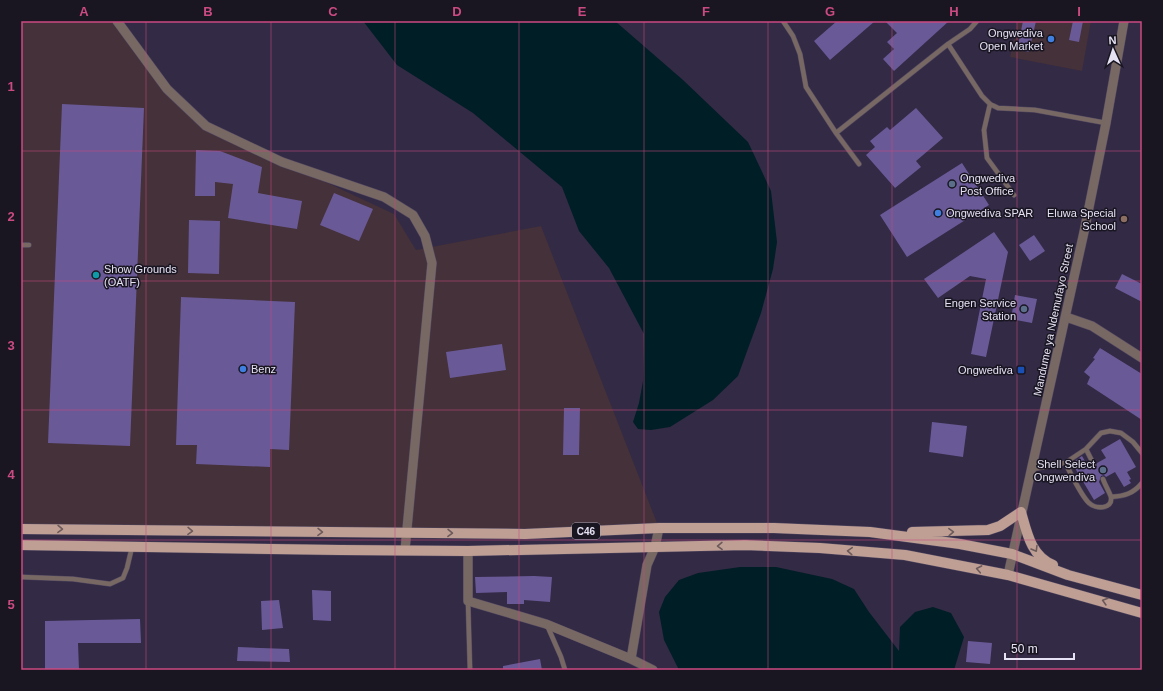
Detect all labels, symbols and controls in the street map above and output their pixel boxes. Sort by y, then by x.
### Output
text: A [79,4,89,19]
text: B [203,4,213,19]
text: C [328,4,338,19]
text: D [452,4,462,19]
text: E [578,4,587,19]
text: F [702,4,710,19]
text: G [825,4,835,19]
text: H [949,4,959,19]
text: I [1077,4,1081,19]
place label: Ongwediva Open Market [979,27,1044,52]
north arrow [1093,30,1133,70]
marker: Ongwediva Open Market [1046,34,1056,44]
text: N [1108,34,1117,46]
text: 1 [7,79,15,94]
place label: Ongwediva Post Office [960,172,1016,197]
marker: Ongwediva Post Office [947,179,957,189]
place label: Ongwediva SPAR [946,207,1033,219]
place label: Eluwa Special School [1047,207,1116,232]
marker: Ongwediva SPAR [933,208,943,218]
text: 2 [7,209,15,224]
marker: Eluwa Special School [1119,214,1129,224]
street label: Mandume ya Ndemufayo Street [1031,243,1075,397]
place label: Show Grounds (OATF) [104,263,177,288]
marker: Show Grounds (OATF) [91,270,101,280]
place label: Engen Service Station [944,297,1016,322]
marker: Engen Service Station [1019,304,1029,314]
text: 3 [7,338,15,353]
place label: Benz [251,363,276,375]
marker: Benz [238,364,248,374]
place label: Ongwediva [958,364,1014,376]
marker: Ongwediva [1016,365,1026,375]
place label: Shell Select Ongwendiva [1034,458,1096,483]
marker: Shell Select Ongwendiva [1098,465,1108,475]
text: 4 [7,467,15,482]
road number: C46 [572,523,600,539]
one-way arrow [57,525,63,533]
one-way arrow [187,527,193,535]
one-way arrow [948,527,954,536]
one-way arrow [317,528,323,536]
one-way arrow [447,529,453,537]
one-way arrow [717,541,723,550]
one-way arrow [1030,545,1037,552]
one-way arrow [847,546,853,555]
one-way arrow [976,566,982,574]
text: 5 [7,597,15,612]
one-way arrow [1101,597,1108,606]
scale bar [1005,635,1074,661]
text: 50 m [1011,642,1038,656]

